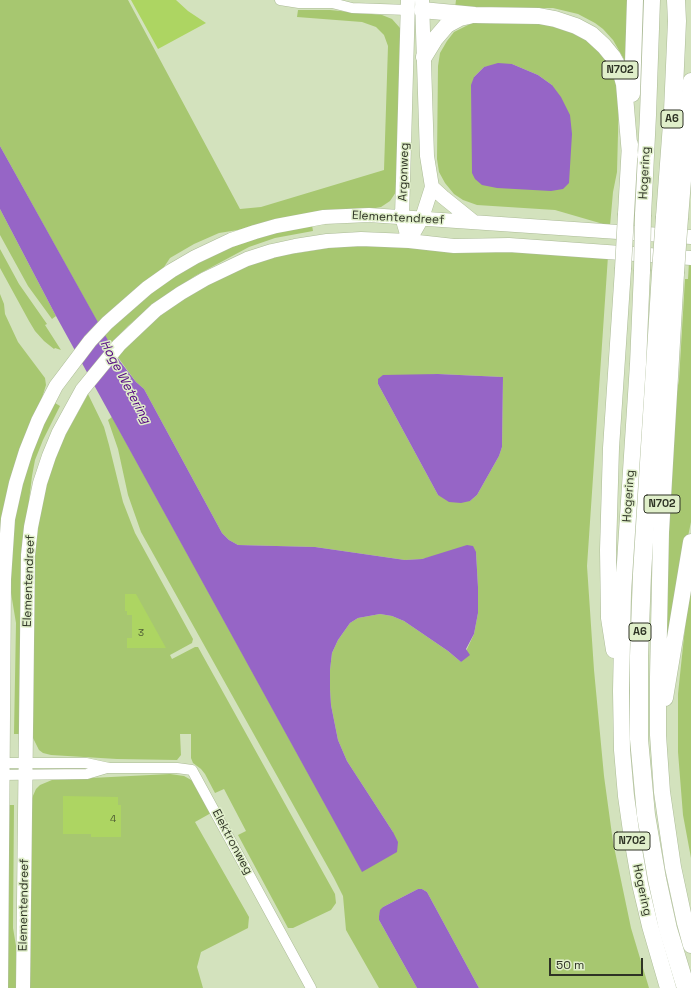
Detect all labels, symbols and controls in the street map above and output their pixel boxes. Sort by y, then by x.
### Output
road number: N702 [602,61,638,79]
road number: A6 [661,110,683,128]
street label: Argonweg [396,142,412,202]
street label: Hogering [636,146,654,200]
street label: Elementendreef [351,208,445,228]
water label: Hoge Wetering [96,338,154,426]
street label: Hogering [620,469,638,523]
road number: N702 [644,495,680,513]
street label: Elementendreef [20,535,38,627]
road number: A6 [629,623,651,641]
house number: 3 [138,627,144,639]
street label: Elektronweg [209,807,255,877]
house number: 4 [110,813,116,825]
road number: N702 [614,832,650,850]
street label: Elementendreef [16,859,32,951]
street label: Hogering [629,863,655,917]
scale bar [551,950,645,976]
text: 50 m [556,957,584,973]

